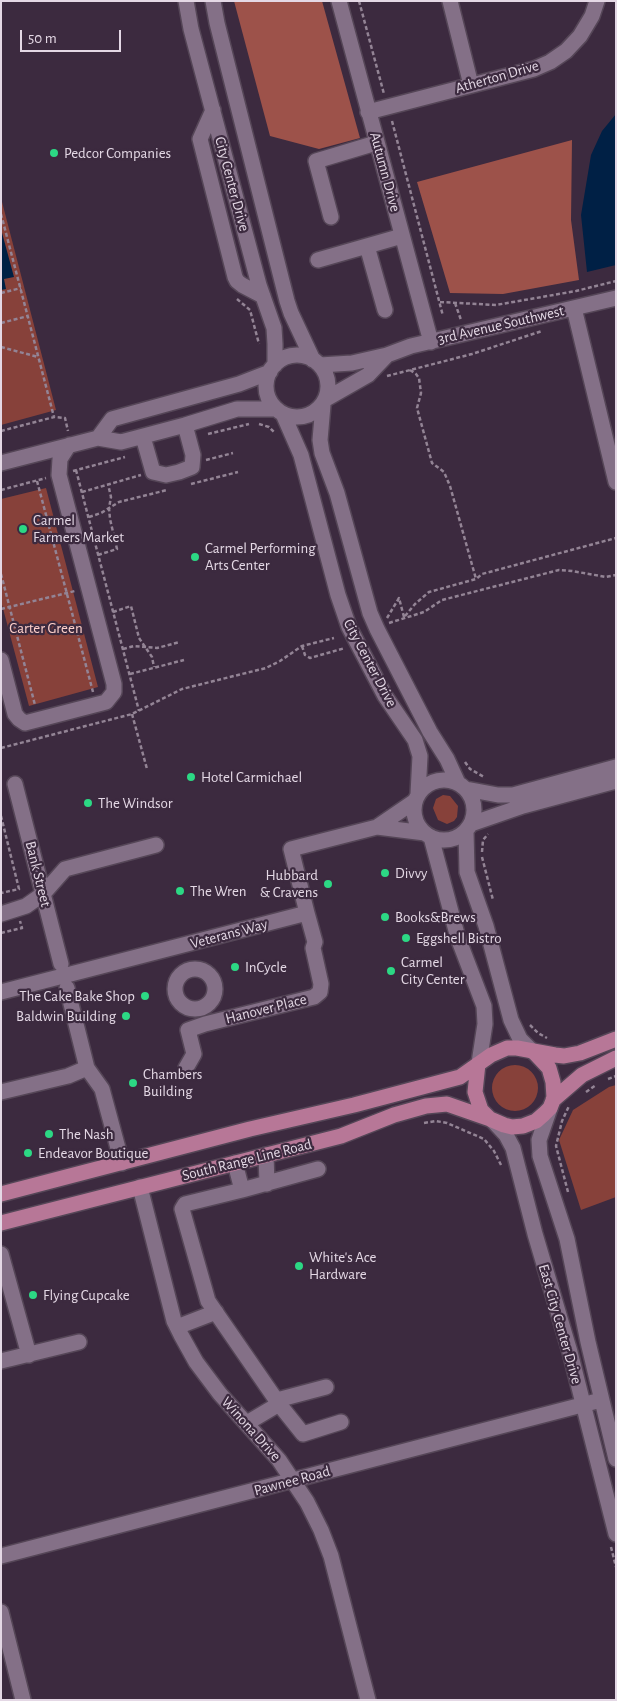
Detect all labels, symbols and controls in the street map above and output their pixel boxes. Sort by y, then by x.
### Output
scale bar [22,20,124,52]
text: 50 m [28,31,57,46]
street label: Atherton Drive [453,57,541,97]
street label: Autumn Drive [366,130,404,214]
street label: City Center Drive [211,135,253,233]
place label: Pedcor Companies [64,144,171,162]
marker: Pedcor Companies [48,147,60,159]
street label: 3rd Avenue Southwest [436,302,566,348]
place label: Carmel Farmers Market [33,511,124,546]
marker: Carmel Farmers Market [17,523,29,535]
place label: Carmel Performing Arts Center [205,539,315,574]
marker: Carmel Performing Arts Center [189,551,201,563]
street label: City Center Drive [339,616,401,710]
park label: Carter Green [9,619,83,637]
place label: Hotel Carmichael [201,768,302,786]
marker: Hotel Carmichael [185,771,197,783]
place label: The Windsor [98,794,173,812]
marker: The Windsor [82,797,94,809]
street label: Bank Street [21,839,55,909]
place label: Divvy [395,864,427,882]
place label: Hubbard & Cravens [260,866,318,901]
marker: Divvy [379,867,391,879]
marker: Hubbard & Cravens [322,878,334,890]
place label: The Wren [190,882,247,900]
marker: The Wren [174,885,186,897]
place label: Books&Brews [395,908,476,926]
marker: Books&Brews [379,911,391,923]
street label: Veterans Way [188,915,270,953]
place label: Eggshell Bistro [416,929,502,947]
marker: Eggshell Bistro [400,932,412,944]
place label: Carmel City Center [401,953,465,988]
place label: InCycle [245,958,287,976]
marker: InCycle [229,961,241,973]
marker: Carmel City Center [385,965,397,977]
place label: The Cake Bake Shop [19,987,135,1005]
marker: The Cake Bake Shop [139,990,151,1002]
street label: Hanover Place [223,990,309,1028]
place label: Baldwin Building [16,1007,116,1025]
marker: Baldwin Building [120,1010,132,1022]
place label: Chambers Building [143,1065,202,1100]
marker: Chambers Building [127,1077,139,1089]
place label: The Nash [59,1125,114,1143]
marker: The Nash [43,1128,55,1140]
street label: South Range Line Road [180,1135,314,1185]
place label: Endeavor Boutique [38,1144,148,1162]
marker: Endeavor Boutique [22,1147,34,1159]
place label: White's Ace Hardware [309,1248,376,1283]
marker: White's Ace Hardware [293,1260,305,1272]
street label: East City Center Drive [534,1262,586,1386]
place label: Flying Cupcake [43,1286,130,1304]
marker: Flying Cupcake [27,1289,39,1301]
street label: Winona Drive [217,1393,285,1465]
street label: Pawnee Road [252,1462,332,1500]

